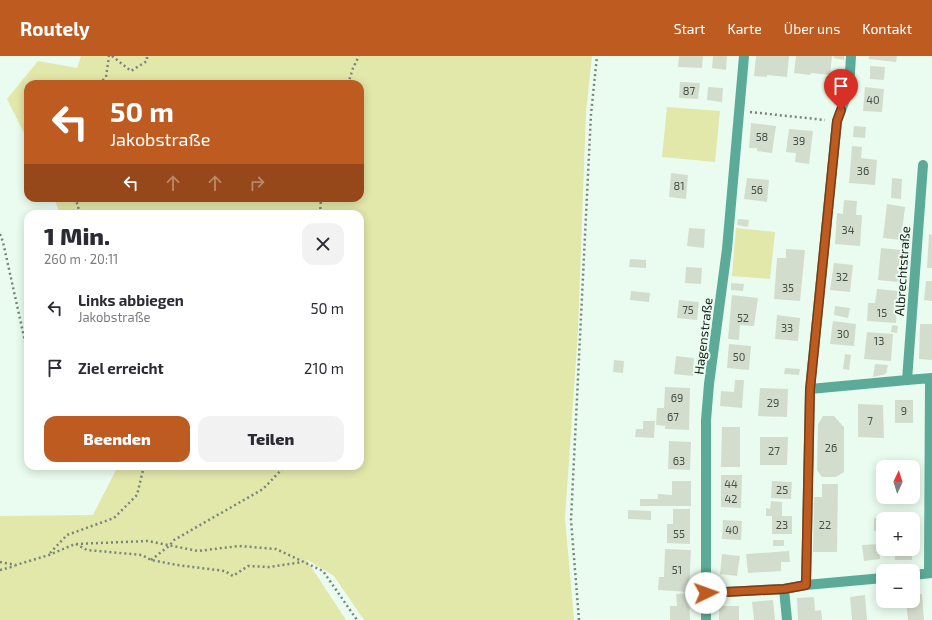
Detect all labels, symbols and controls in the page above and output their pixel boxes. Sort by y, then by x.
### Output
text: Routely [20,17,90,40]
text: Start [674,20,705,37]
text: Karte [727,20,762,37]
text: Über uns [784,20,840,37]
text: Kontakt [862,20,912,37]
pin [824,69,858,110]
icon: arrive [830,75,852,97]
house number: 87 [683,84,696,97]
house number: 40 [866,93,880,106]
text: 50 m [110,94,174,128]
icon: left [44,96,96,148]
text: Jakobstraße [110,128,210,150]
house number: 58 [756,130,768,143]
house number: 39 [793,134,805,147]
house number: 36 [857,164,869,177]
icon: left [120,172,142,194]
icon: ahead [162,172,184,194]
icon: ahead [204,172,226,194]
icon: right [246,172,268,194]
house number: 81 [673,179,685,192]
house number: 56 [751,183,763,196]
text: 1 Min. [44,221,110,250]
button: close [302,223,344,265]
house number: 34 [842,223,855,236]
street label: Albrechtstraße [891,226,913,316]
text: 260 m · 20:11 [44,251,118,267]
house number: 32 [836,270,848,283]
house number: 35 [782,281,794,294]
text: Links abbiegen [78,291,184,309]
icon: left [44,297,66,319]
street label: Hagenstraße [690,297,716,375]
text: 50 m [310,299,344,317]
house number: 75 [682,303,694,316]
house number: 15 [877,306,887,319]
text: Jakobstraße [78,309,150,325]
house number: 52 [737,311,749,324]
house number: 33 [781,321,793,334]
house number: 30 [837,327,849,340]
house number: 13 [874,334,884,347]
house number: 50 [733,350,745,363]
icon: arrive [44,357,66,379]
text: Ziel erreicht [78,359,164,377]
text: 210 m [304,359,344,377]
house number: 69 [671,391,683,404]
house number: 29 [767,396,779,409]
house number: 9 [901,404,907,417]
house number: 67 [667,410,679,423]
house number: 7 [867,414,873,427]
button: Beenden [44,416,190,462]
button: Teilen [198,416,344,462]
house number: 26 [825,441,837,454]
house number: 27 [768,444,780,457]
house number: 63 [673,454,685,467]
north arrow [876,460,920,504]
map controls [876,460,920,608]
house number: 44 [724,477,738,490]
house number: 25 [776,483,788,496]
house number: 42 [725,492,737,505]
button: + [876,512,920,556]
house number: 23 [776,518,788,531]
house number: 22 [819,518,831,531]
house number: 40 [725,523,739,536]
house number: 55 [673,527,685,540]
house number: 51 [672,563,682,576]
button: − [876,564,920,608]
position arrow [685,572,727,614]

